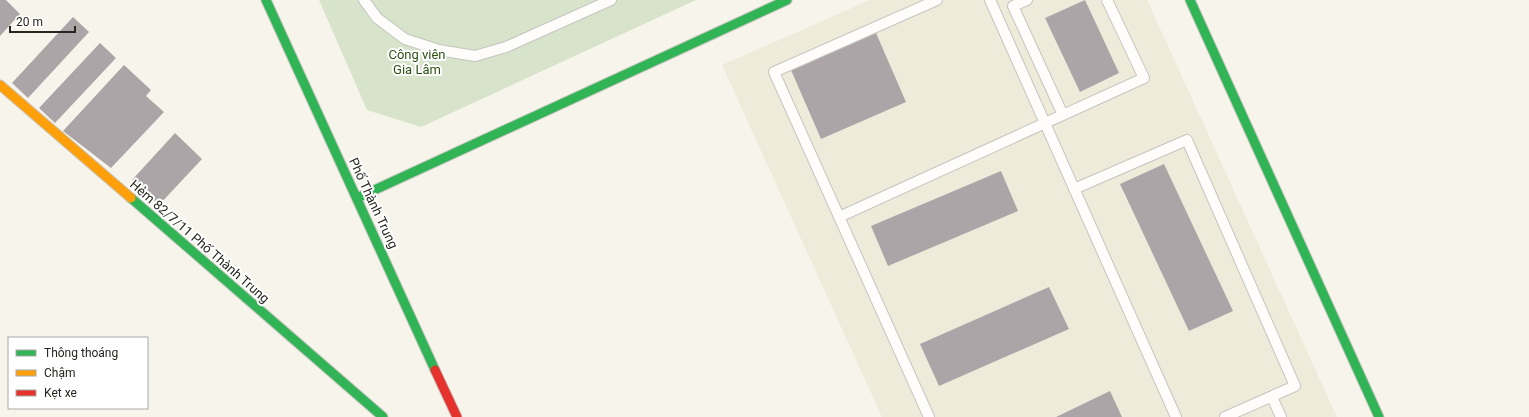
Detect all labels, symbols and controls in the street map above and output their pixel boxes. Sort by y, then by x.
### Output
scale bar [10,8,75,34]
text: 20 m [16,15,43,29]
park label: Công viên Gia Lâm [388,47,446,77]
street label: Phố Thành Trung [346,155,401,251]
street label: Hẻm 82/7/11 Phố Thành Trung [127,177,272,306]
legend [8,337,148,409]
text: Thông thoáng [44,346,118,360]
text: Chậm [44,366,75,380]
text: Kẹt xe [44,386,77,400]

